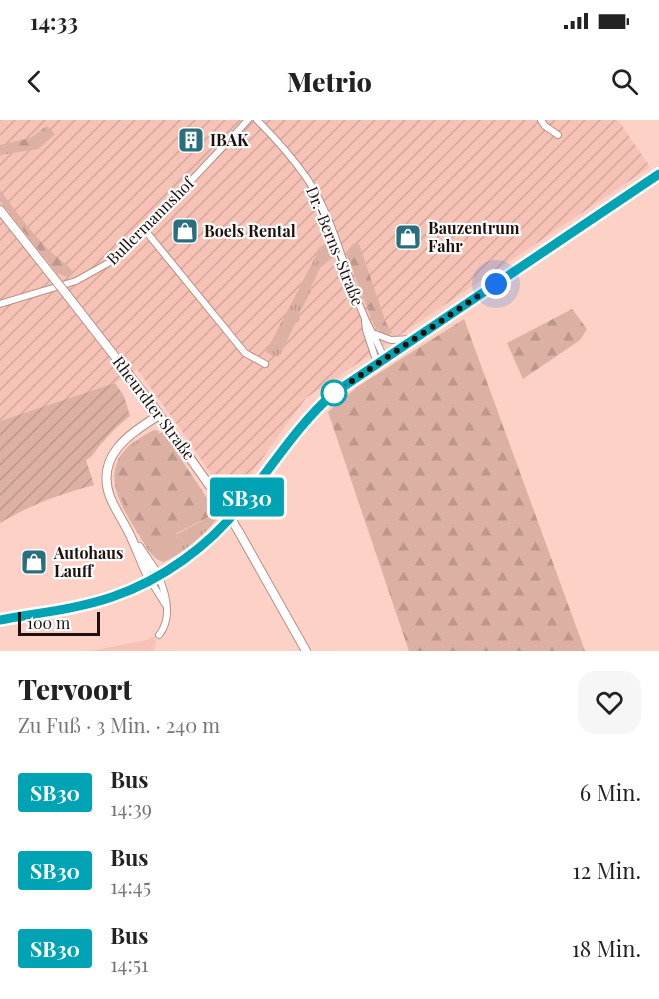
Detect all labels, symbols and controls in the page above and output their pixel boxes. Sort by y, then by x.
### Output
text: 14:33 [30,6,78,36]
text: Metrio [287,63,372,99]
icon: back [18,65,51,98]
icon: search [608,65,641,98]
building icon: IBAK [176,125,206,155]
place label: IBAK [210,129,249,150]
street label: Bullermannshof [101,171,199,269]
street label: Dr.-Berns-Straße [302,183,369,309]
shop icon: Boels Rental [170,216,200,246]
place label: Bauzentrum Fahr [428,217,520,256]
place label: Boels Rental [204,220,296,241]
shop icon: Bauzentrum Fahr [393,222,423,252]
your location [481,269,511,299]
street label: Rheurdter Straße [109,352,200,464]
unlabelled marker [321,380,347,406]
line badge: SB30 [205,478,289,517]
text: SB30 [222,483,272,511]
place label: Autohaus Lauff [53,542,123,581]
shop icon: Autohaus Lauff [19,547,49,577]
scale bar [18,609,100,636]
text: 100 m [27,612,70,633]
text: Tervoort [18,670,132,707]
button: heart [578,671,641,734]
text: Zu Fuß · 3 Min. · 240 m [18,711,220,738]
text: Bus [110,764,148,794]
text: 6 Min. [580,777,641,807]
text: SB30 [30,778,80,806]
text: 14:39 [110,794,152,821]
text: Bus [110,842,148,872]
text: 12 Min. [573,855,641,885]
text: SB30 [30,856,80,884]
text: 14:45 [110,872,151,899]
text: Bus [110,920,148,950]
text: 18 Min. [572,933,641,963]
text: SB30 [30,934,80,962]
text: 14:51 [110,950,148,977]

